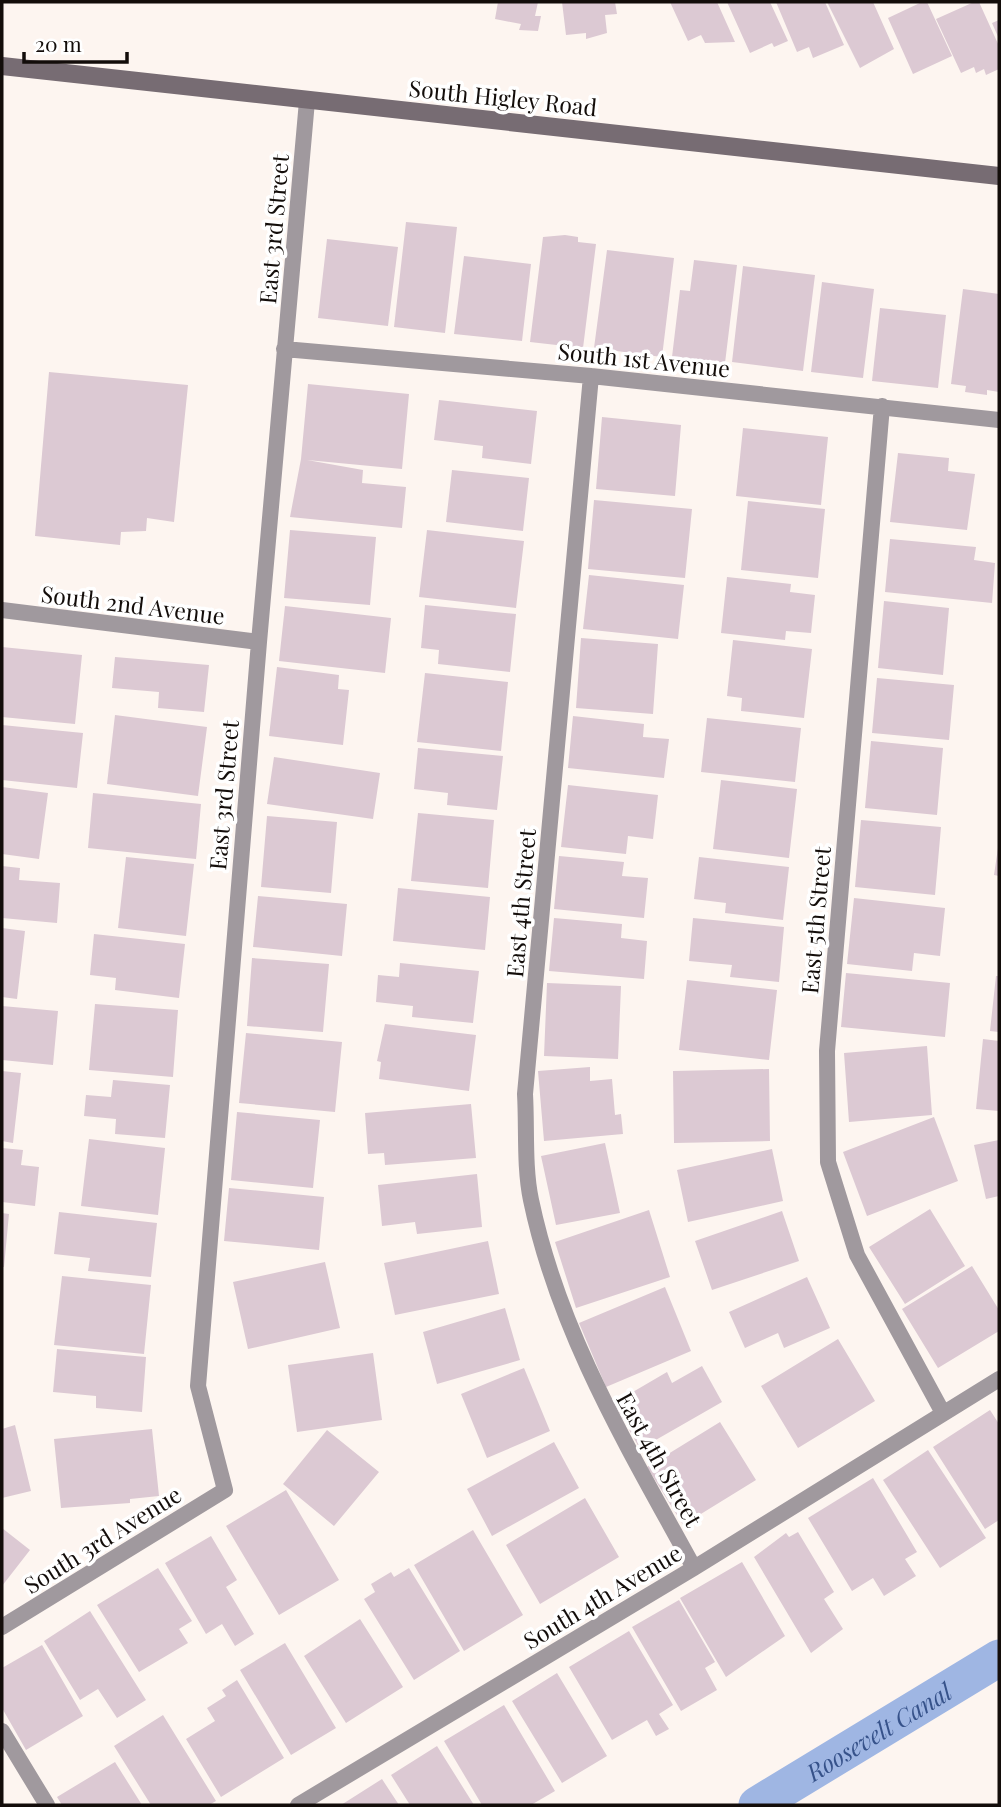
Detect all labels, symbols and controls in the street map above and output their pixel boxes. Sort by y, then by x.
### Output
scale bar [24,21,128,65]
text: 20 m [35,29,82,57]
street label: South Higley Road [407,72,599,122]
street label: East 3rd Street [251,152,295,305]
street label: South 1st Avenue [556,335,732,383]
street label: South 2nd Avenue [39,577,227,631]
street label: East 3rd Street [201,718,245,871]
street label: East 4th Street [498,826,542,979]
street label: East 5th Street [793,844,837,995]
street label: East 4th Street [610,1386,710,1533]
street label: South 3rd Avenue [17,1478,187,1600]
street label: South 4th Avenue [517,1537,687,1655]
water label: Roosevelt Canal [799,1674,958,1788]

